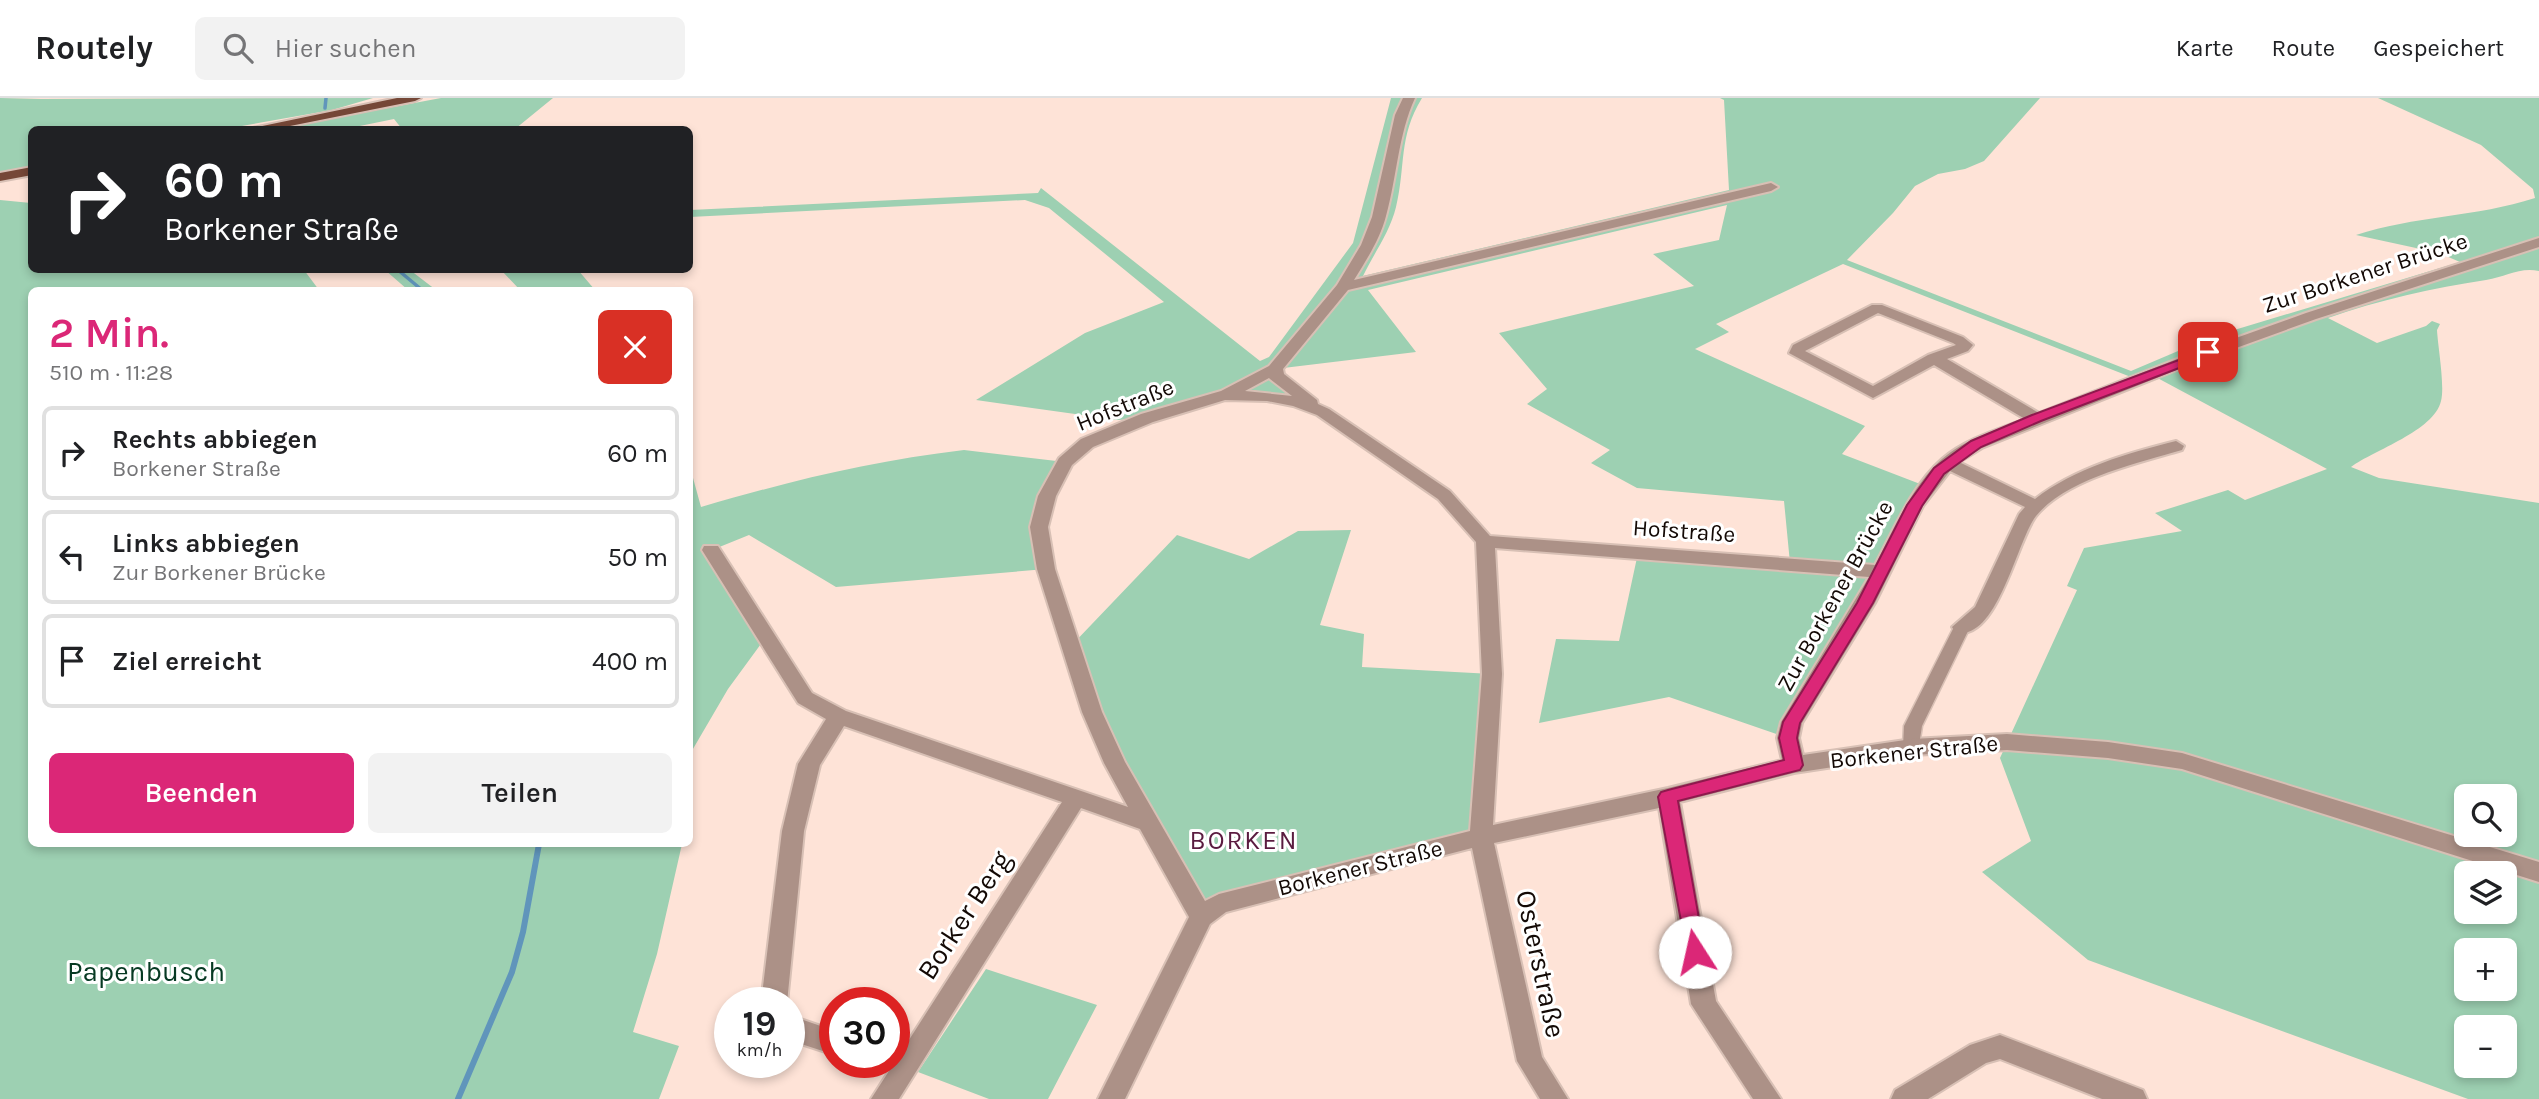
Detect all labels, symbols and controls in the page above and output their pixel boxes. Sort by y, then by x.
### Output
search box [195,17,685,80]
text: Routely [35,29,153,67]
icon: search [219,29,257,67]
text: Hier suchen [275,33,416,64]
text: Karte [2176,34,2234,62]
text: Route [2272,34,2335,62]
text: Gespeichert [2373,34,2504,62]
text: 60 m [164,152,284,209]
icon: right [49,154,140,245]
text: Borkener Straße [164,211,399,248]
street label: Zur Borkener Brücke [2259,227,2471,319]
text: 2 Min. [49,308,169,358]
button: close [598,310,672,384]
pin [2178,322,2238,382]
icon: arrive [2189,333,2227,371]
text: 510 m · 11:28 [49,359,173,386]
street label: Hofstraße [1072,373,1178,437]
text: Rechts abbiegen [112,424,318,455]
icon: right [53,434,91,472]
text: 60 m [607,438,668,469]
text: Borkener Straße [112,455,281,482]
street label: Zur Borkener Brücke [1771,496,1899,696]
street label: Hofstraße [1632,514,1736,548]
text: Links abbiegen [112,528,300,559]
icon: left [53,538,91,576]
text: 50 m [607,542,668,573]
text: Zur Borkener Brücke [112,559,326,586]
icon: arrive [53,642,91,680]
text: Ziel erreicht [112,646,262,677]
text: 400 m [592,646,668,677]
street label: Borkener Straße [1829,730,1999,774]
button: Beenden [49,753,354,833]
button: Teilen [368,753,672,833]
map controls [2454,784,2517,1078]
button: search [2454,784,2517,847]
district label: BORKEN [1189,825,1299,856]
street label: Borkener Straße [1275,834,1445,902]
street label: Borker Berg [910,844,1018,986]
button: layers [2454,861,2517,924]
street label: Osterstraße [1509,887,1573,1041]
position arrow [1658,915,1732,989]
button: + [2454,938,2517,1001]
park label: Papenbusch [67,955,225,988]
speed limit sign: 30 [819,987,910,1078]
text: 19 [743,1003,776,1044]
button: − [2454,1015,2517,1078]
text: km/h [737,1039,782,1061]

